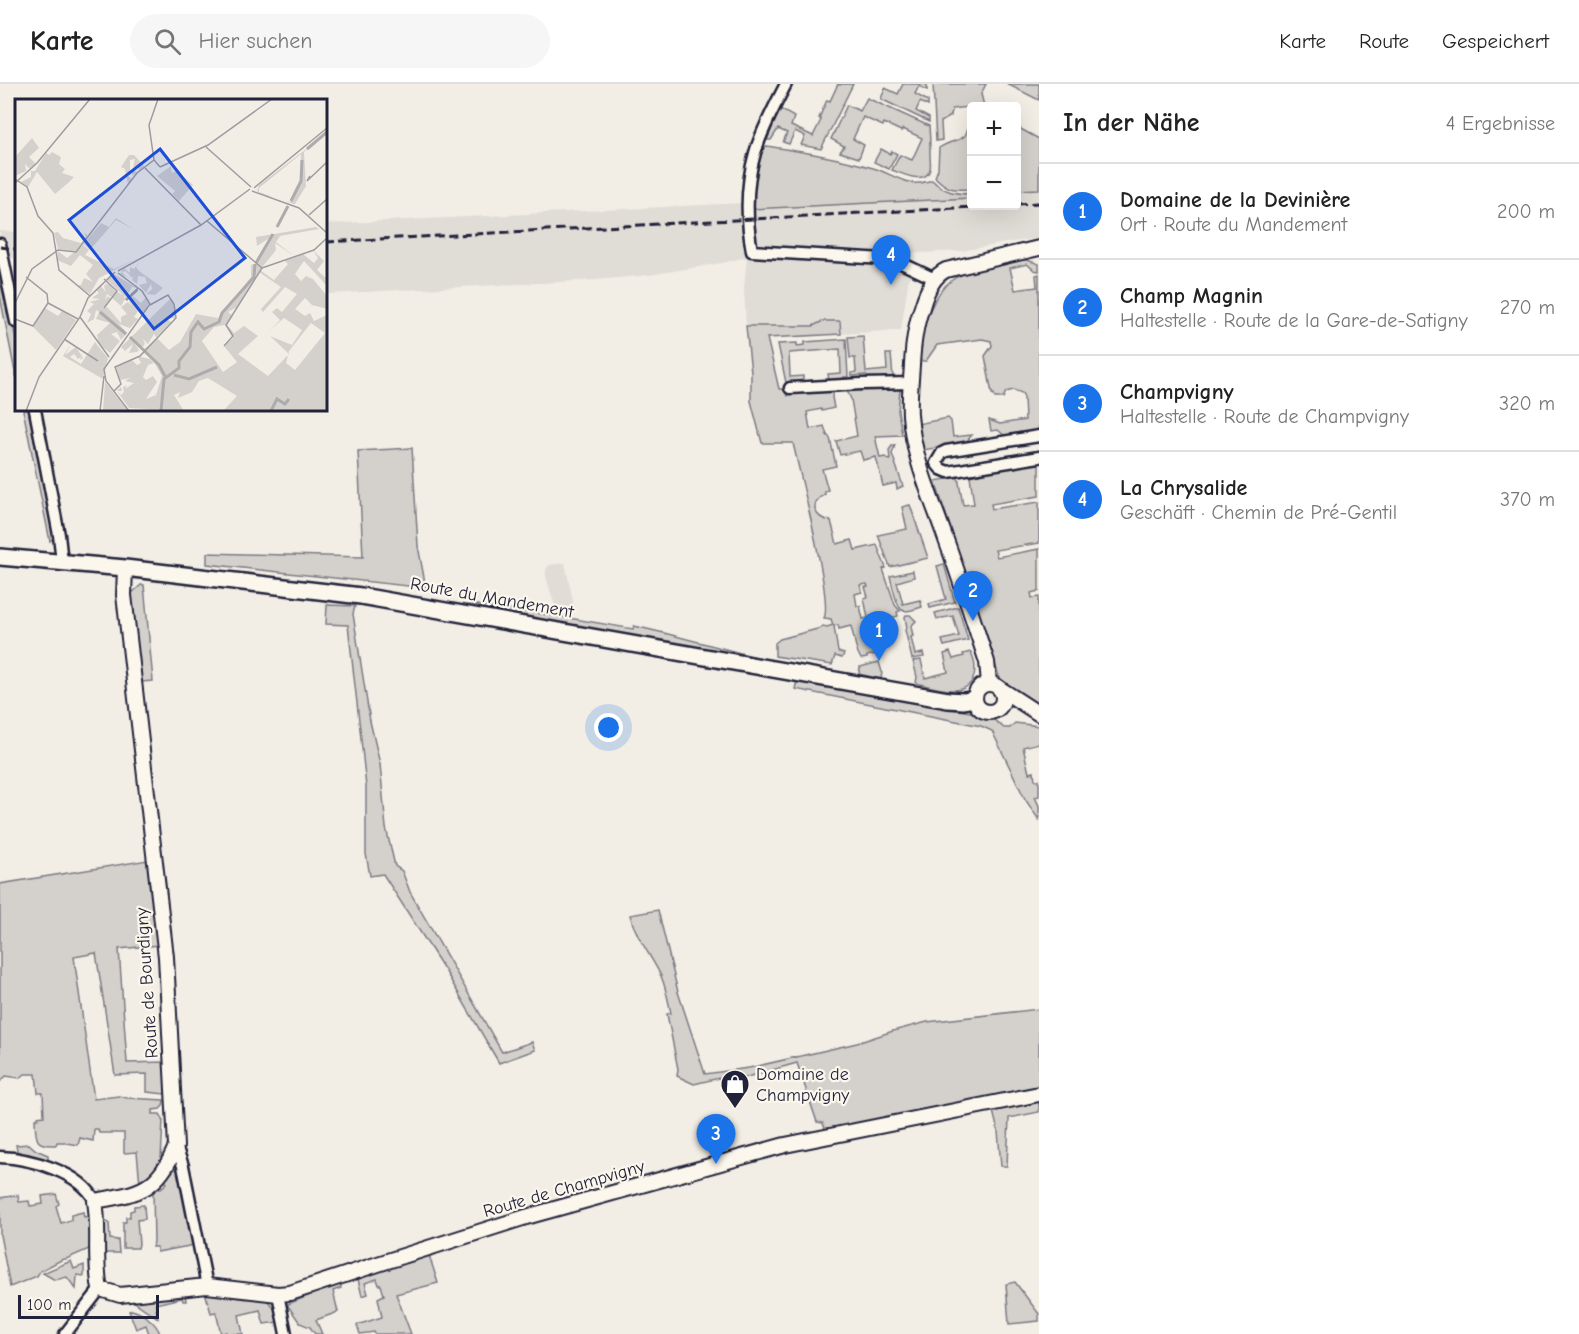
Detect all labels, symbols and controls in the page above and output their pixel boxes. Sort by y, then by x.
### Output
search box [130,14,550,68]
text: Karte [30,25,94,57]
icon: search [151,25,184,58]
text: Hier suchen [199,28,313,54]
text: Karte [1279,29,1326,53]
text: Route [1359,29,1409,53]
text: Gespeichert [1442,29,1549,53]
inset map [15,99,327,411]
map controls [967,102,1021,210]
button: + [967,102,1021,156]
text: In der Nähe [1063,108,1200,138]
text: 4 Ergebnisse [1446,112,1555,135]
button: − [967,156,1021,210]
text: Domaine de la Devinière [1120,187,1350,213]
text: 1 [1079,200,1086,223]
text: 200 m [1497,200,1555,223]
text: Ort · Route du Mandement [1120,213,1347,236]
pin: 4 [872,236,910,285]
text: Champ Magnin [1120,283,1263,309]
text: 2 [1078,296,1087,319]
text: 270 m [1500,296,1555,319]
text: Haltestelle · Route de la Gare-de-Satigny [1120,309,1468,332]
text: Champvigny [1120,379,1234,405]
text: 3 [1078,392,1087,415]
text: 320 m [1499,392,1555,415]
text: Haltestelle · Route de Champvigny [1120,405,1409,428]
text: La Chrysalide [1120,475,1247,501]
text: 4 [1078,488,1087,511]
text: 370 m [1500,488,1555,511]
text: Geschäft · Chemin de Pré-Gentil [1120,501,1397,524]
pin: 2 [954,572,992,621]
street label: Route du Mandement [409,573,576,623]
pin: 1 [860,612,898,661]
your location [594,713,623,742]
street label: Route de Bourdigny [131,906,163,1059]
place label: Domaine de Champvigny [756,1064,850,1106]
shop icon: Domaine de Champvigny [719,1068,751,1110]
pin: 3 [696,1114,736,1164]
street label: Route de Champvigny [481,1156,648,1222]
scale bar [18,1292,159,1320]
text: 100 m [27,1296,71,1314]

